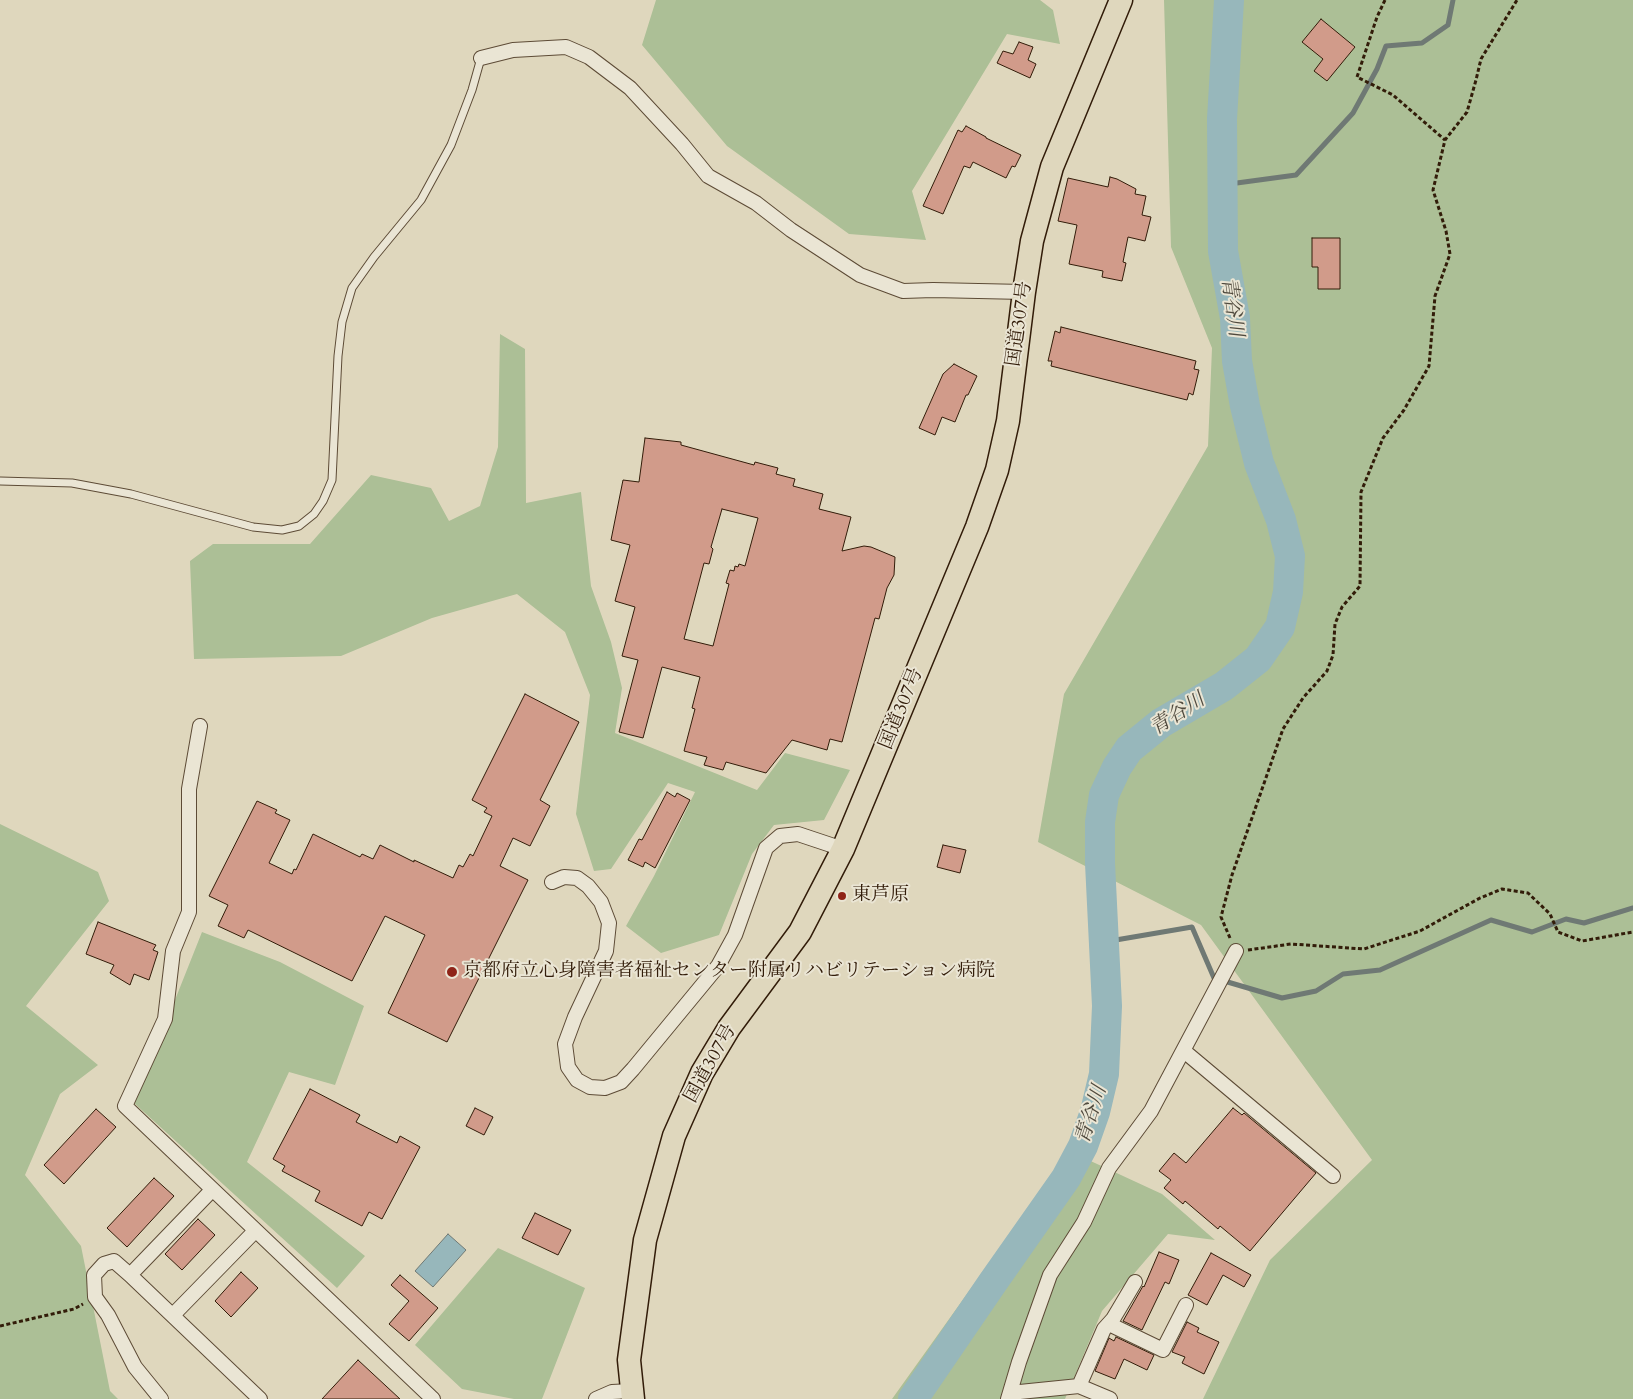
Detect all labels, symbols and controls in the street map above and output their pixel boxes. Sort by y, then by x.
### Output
water label: 青谷川 [1215,276,1247,338]
street label: 国道307号 [1003,280,1037,368]
street label: 国道307号 [875,665,929,753]
water label: 青谷川 [1146,689,1210,741]
place label: 東芦原 [852,885,909,907]
marker: 東芦原 [836,890,848,902]
place label: 京都府立心身障害者福祉センター附属リハビリテーション病院 [463,961,995,983]
marker: 京都府立心身障害者福祉センター附属リハビリテーション病院 [445,965,459,979]
street label: 国道307号 [680,1021,742,1107]
water label: 青谷川 [1071,1083,1113,1147]

